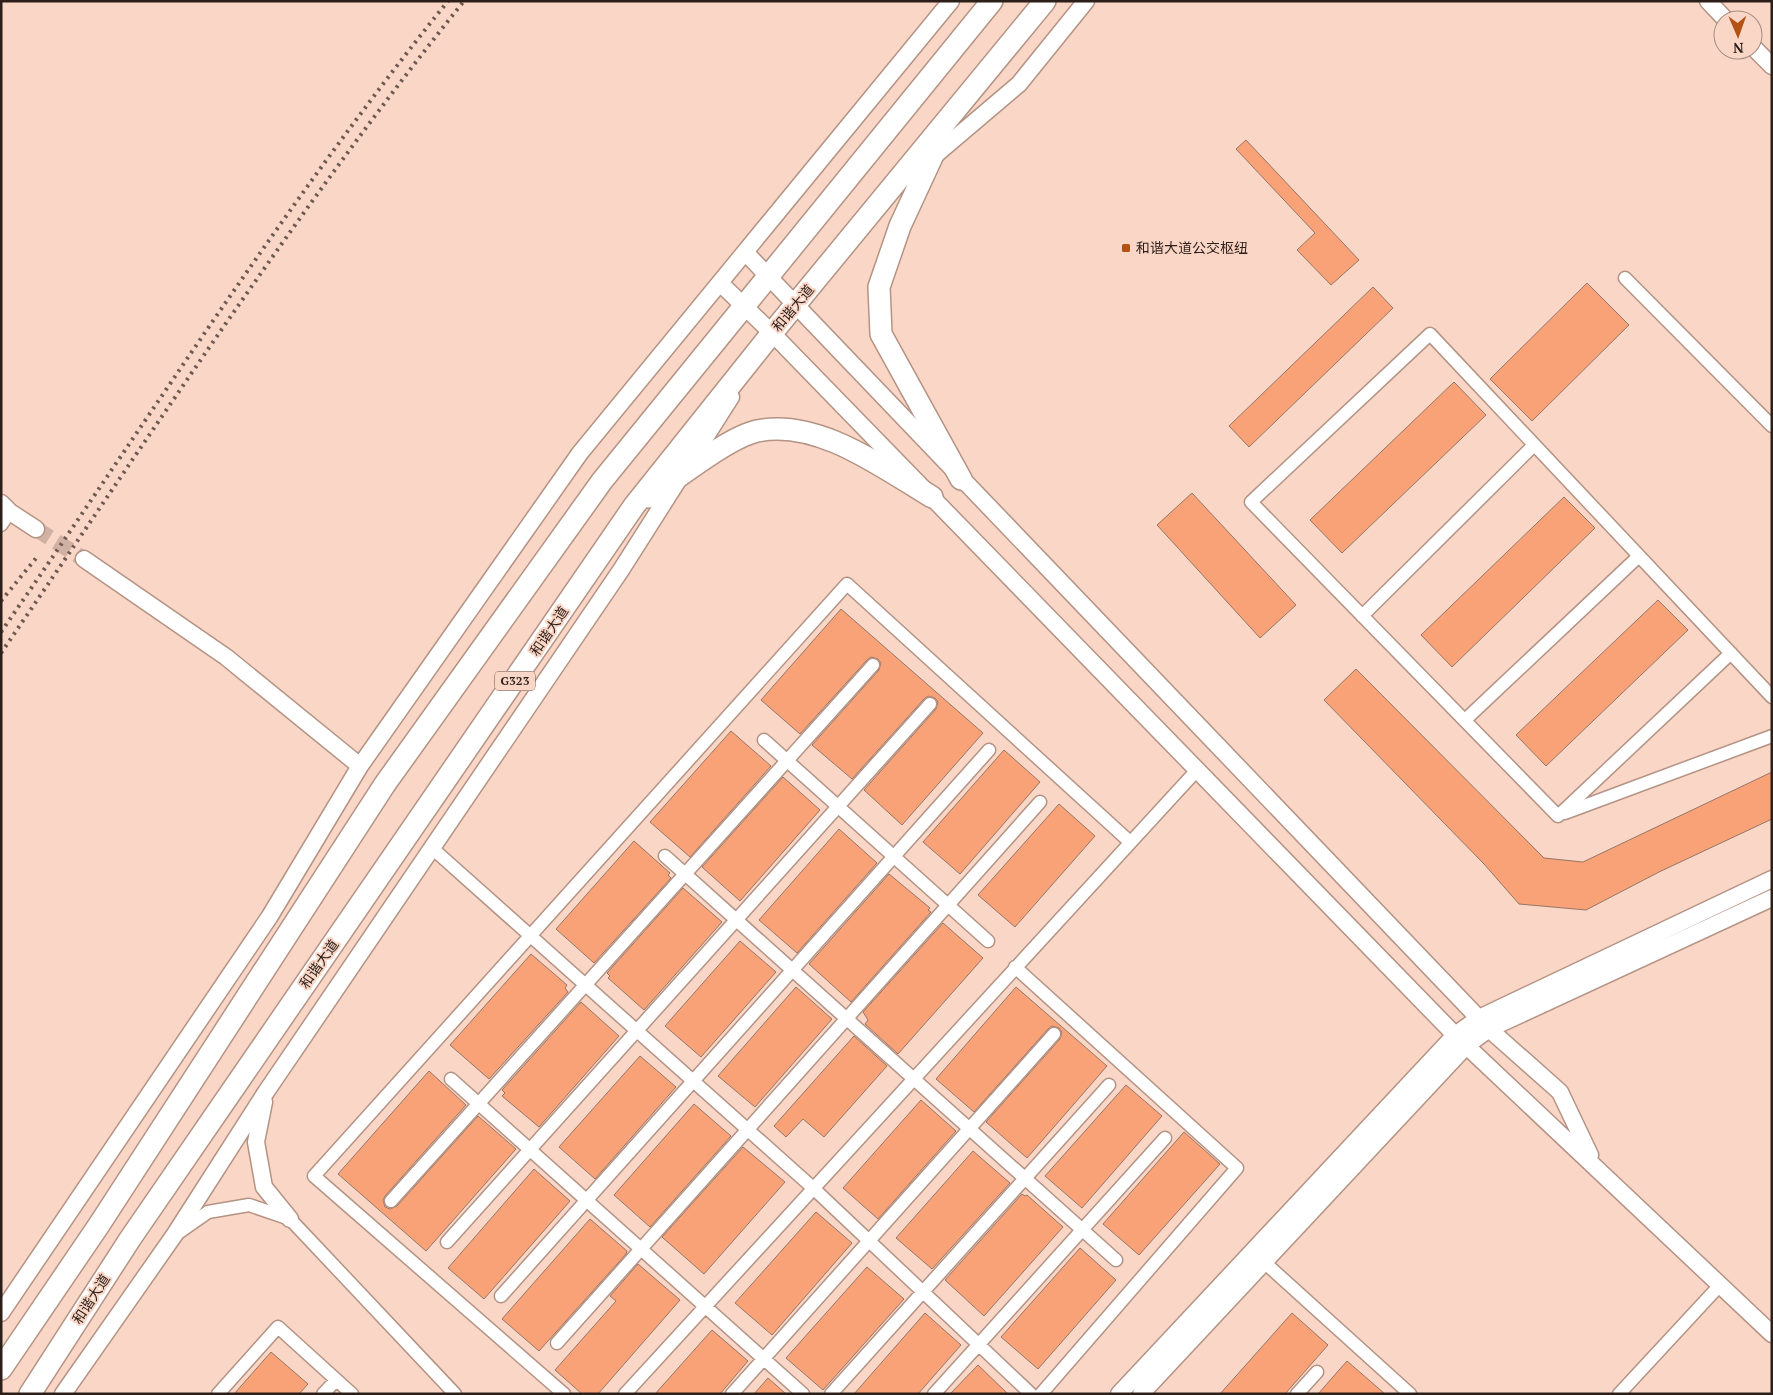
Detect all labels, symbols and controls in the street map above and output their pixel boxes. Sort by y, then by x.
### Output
north arrow [1713,10,1763,60]
text: N [1732,39,1744,58]
place label: 和谐大道公交枢纽 [1136,238,1248,257]
marker: 和谐大道公交枢纽 [1120,242,1132,254]
street label: 和谐大道 [767,280,818,335]
street label: 和谐大道 [525,602,572,659]
road number: G323 [495,671,535,690]
street label: 和谐大道 [295,935,342,992]
street label: 和谐大道 [67,1270,114,1327]

